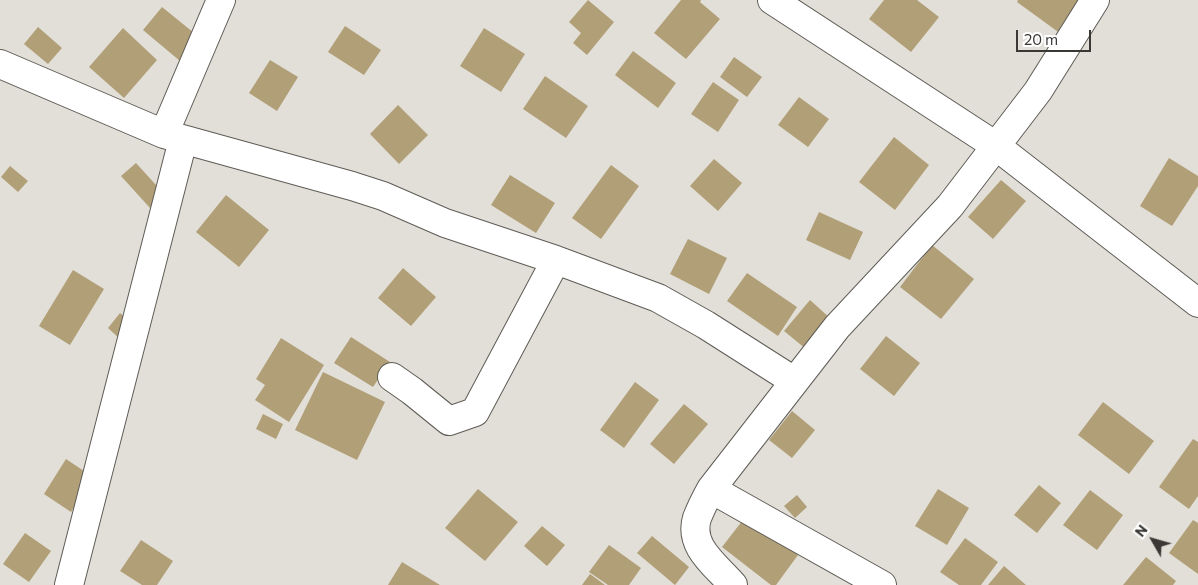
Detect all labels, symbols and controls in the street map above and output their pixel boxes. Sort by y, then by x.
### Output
scale bar [1018,20,1093,52]
text: 20 m [1024,30,1058,48]
north arrow [1128,515,1178,565]
text: N [1131,521,1151,540]

